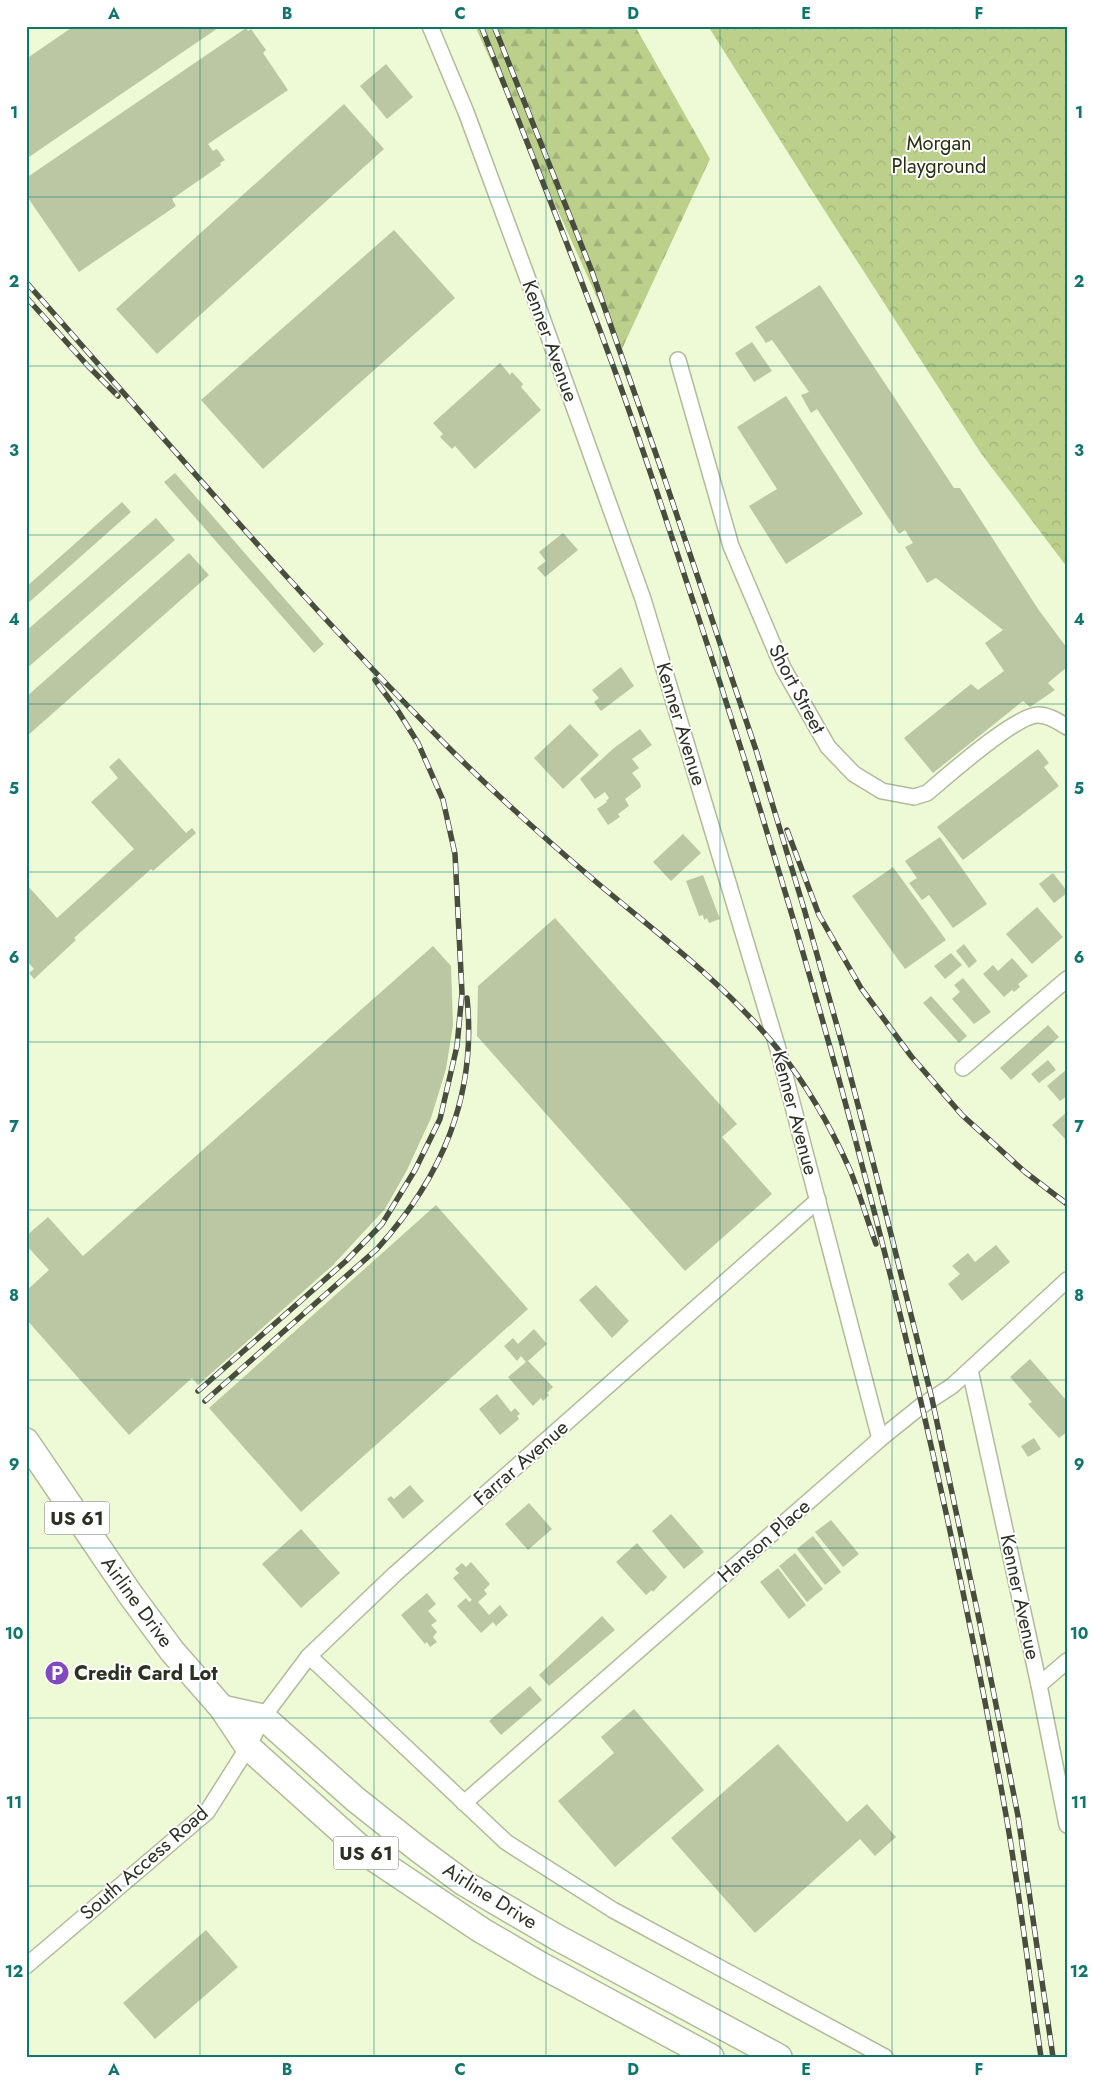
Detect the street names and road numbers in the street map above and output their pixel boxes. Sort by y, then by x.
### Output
street label: Kenner Avenue [515,276,585,406]
street label: Short Street [761,639,833,739]
street label: Kenner Avenue [648,659,714,789]
street label: Kenner Avenue [764,1048,826,1178]
street label: Farrar Avenue [467,1414,575,1512]
street label: Hanson Place [711,1492,817,1590]
road number: US 61 [44,1502,110,1535]
street label: Kenner Avenue [993,1532,1047,1662]
street label: Airline Drive [94,1550,180,1654]
street label: South Access Road [74,1799,214,1927]
road number: US 61 [334,1836,398,1870]
street label: Airline Drive [437,1856,543,1936]

